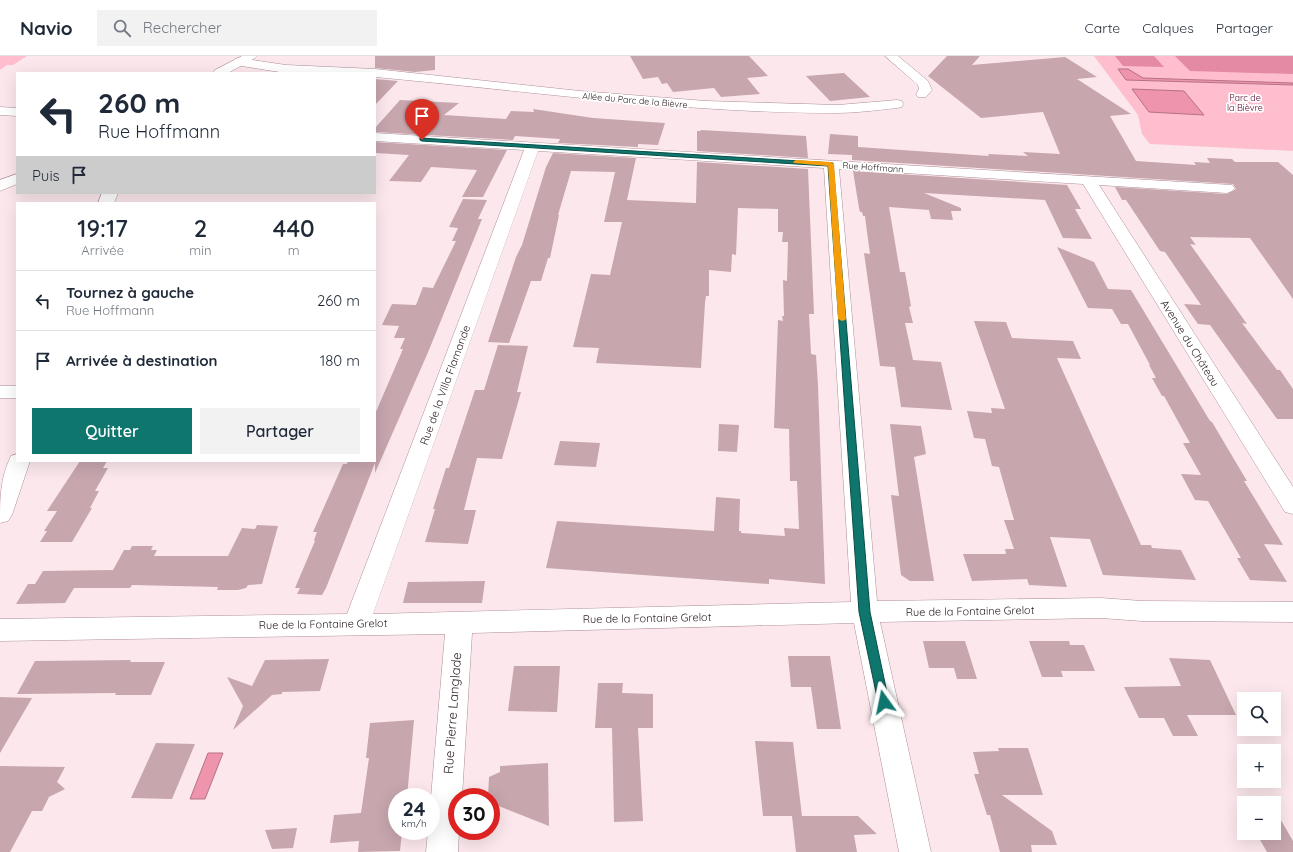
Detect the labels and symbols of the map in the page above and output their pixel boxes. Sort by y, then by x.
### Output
street label: Allée du Parc de la Bièvre [582,90,688,110]
park label: Parc de la Bièvre [1227,92,1263,113]
pin [405,99,439,140]
street label: Rue Hoffmann [842,159,904,175]
street label: Avenue du Château [1158,297,1222,389]
street label: Rue de la Villa Flamande [417,323,473,447]
street label: Rue de la Fontaine Grelot [905,603,1035,619]
street label: Rue de la Fontaine Grelot [582,610,712,626]
street label: Rue de la Fontaine Grelot [258,616,388,632]
street label: Rue Pierre Langlade [440,652,464,774]
position arrow [863,681,905,723]
speed limit sign: 30 [448,788,500,840]

